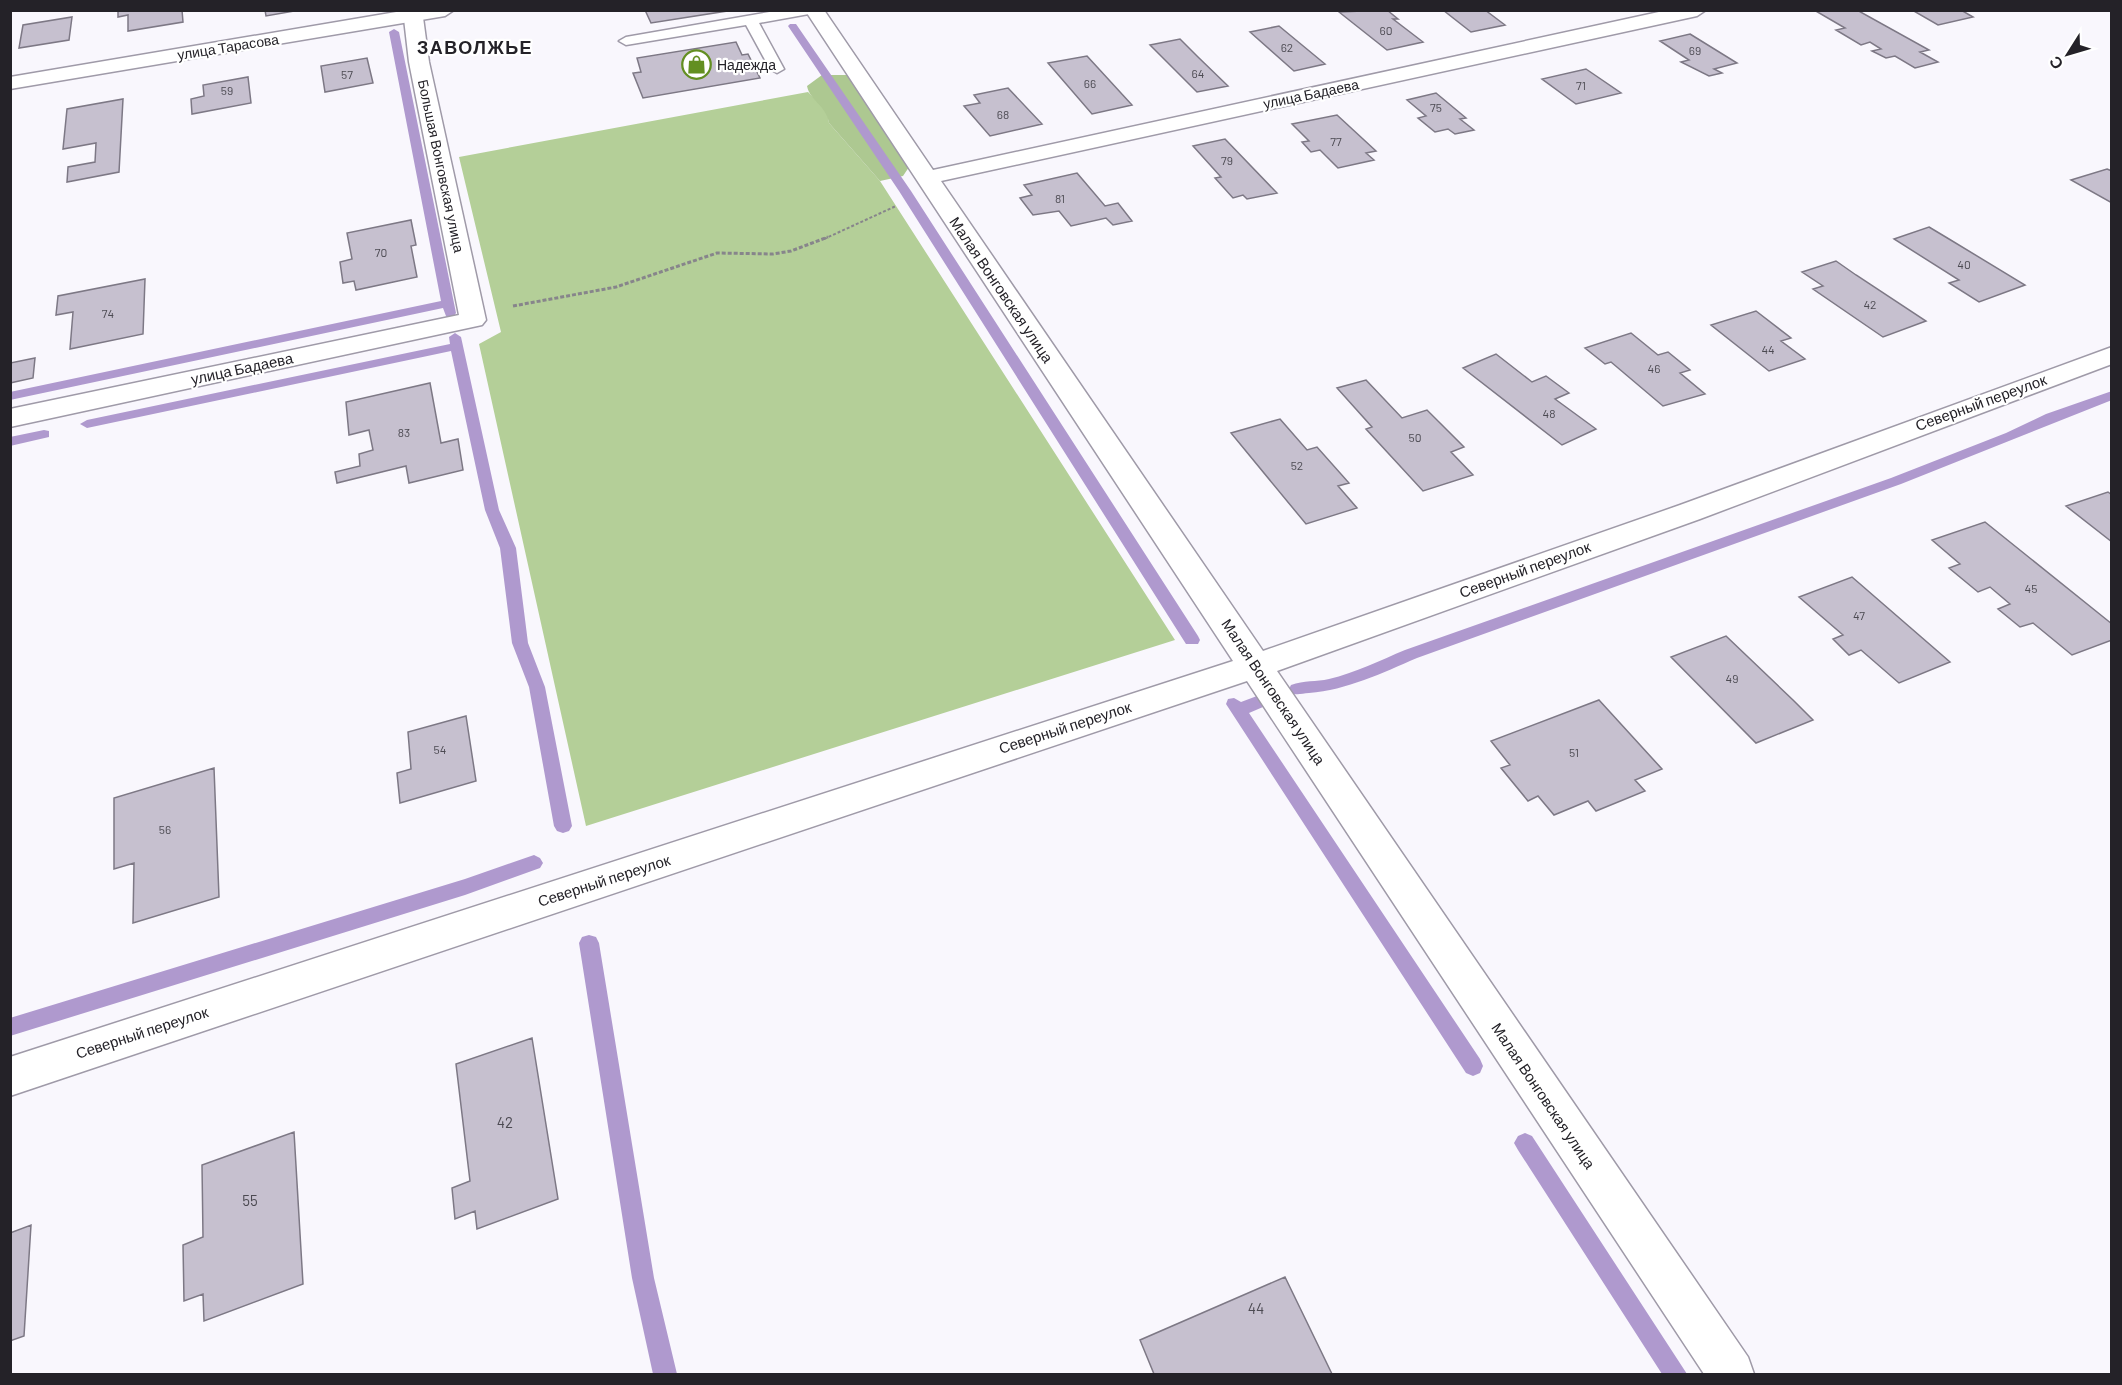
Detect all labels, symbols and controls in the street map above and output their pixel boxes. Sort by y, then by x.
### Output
house number: 60 [1380,23,1392,37]
north arrow [2038,24,2098,84]
street label: улица Тарасова [176,30,280,63]
district label: ЗАВОЛЖЬЕ [417,36,533,58]
house number: 62 [1281,40,1293,54]
house number: 69 [1689,43,1701,57]
shop icon: Надежда [680,49,712,81]
text: С [2044,53,2067,74]
place label: Надежда [717,56,776,73]
house number: 64 [1192,66,1204,80]
house number: 57 [341,67,353,81]
street label: улица Бадаева [1262,75,1360,112]
house number: 66 [1084,76,1096,90]
street label: Большая Вонговская улица [415,78,468,254]
house number: 71 [1576,78,1586,92]
house number: 59 [221,83,233,97]
house number: 75 [1430,100,1442,114]
house number: 68 [997,107,1009,121]
house number: 77 [1330,134,1342,148]
house number: 79 [1221,153,1233,167]
house number: 81 [1055,191,1065,205]
street label: Малая Вонговская улица [946,213,1058,366]
house number: 70 [375,245,387,259]
house number: 40 [1957,257,1971,271]
house number: 42 [1863,297,1877,311]
house number: 74 [102,306,114,320]
house number: 44 [1761,342,1775,356]
street label: улица Бадаева [189,348,295,388]
house number: 46 [1648,361,1660,375]
street label: Северный переулок [1913,370,2049,434]
house number: 48 [1543,406,1555,420]
house number: 83 [398,425,410,439]
house number: 50 [1409,430,1421,444]
house number: 52 [1291,458,1303,472]
street label: Северный переулок [1457,537,1593,601]
house number: 45 [2025,581,2037,595]
house number: 47 [1853,608,1865,622]
street label: Малая Вонговская улица [1218,615,1330,768]
house number: 49 [1726,671,1738,685]
street label: Северный переулок [996,697,1134,757]
house number: 54 [434,742,446,756]
house number: 51 [1569,745,1579,759]
house number: 56 [159,822,171,836]
street label: Северный переулок [535,850,673,910]
street label: Северный переулок [73,1002,211,1062]
street label: Малая Вонговская улица [1488,1019,1600,1172]
house number: 42 [497,1113,513,1131]
house number: 55 [242,1191,258,1209]
house number: 44 [1248,1299,1264,1317]

